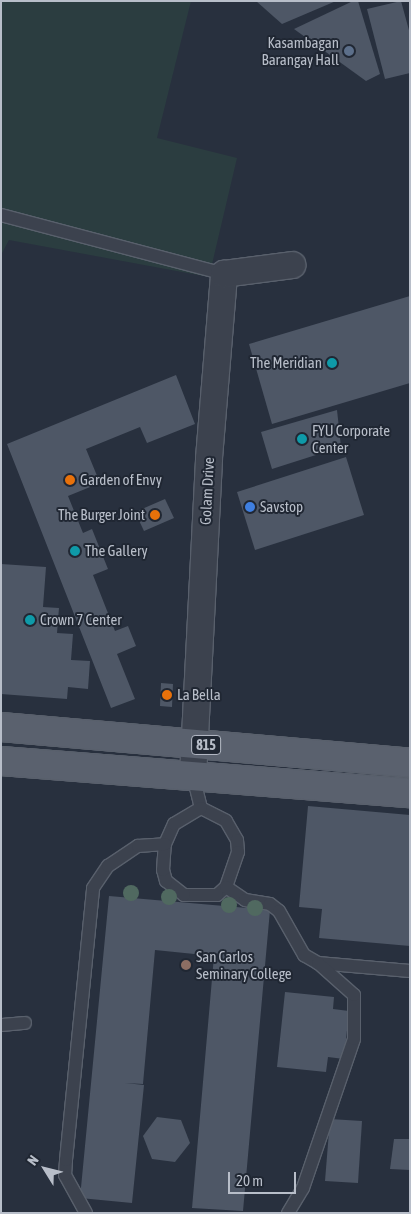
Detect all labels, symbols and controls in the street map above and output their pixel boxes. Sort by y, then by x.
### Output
place label: Kasambagan Barangay Hall [262,33,339,68]
marker: Kasambagan Barangay Hall [343,45,355,57]
place label: The Meridian [250,354,322,372]
marker: The Meridian [326,357,338,369]
place label: FYU Corporate Center [312,421,390,456]
marker: FYU Corporate Center [296,433,308,445]
street label: Golam Drive [196,457,218,525]
place label: Garden of Envy [80,471,162,489]
marker: Garden of Envy [64,474,76,486]
place label: Savstop [260,498,303,516]
marker: Savstop [244,501,256,513]
place label: The Burger Joint [58,506,145,524]
marker: The Burger Joint [149,509,161,521]
place label: The Gallery [85,542,148,560]
marker: The Gallery [69,545,81,557]
place label: Crown 7 Center [40,611,122,629]
marker: Crown 7 Center [24,614,36,626]
place label: La Bella [177,686,221,704]
marker: La Bella [161,689,173,701]
road number: 815 [191,734,221,756]
place label: San Carlos Seminary College [196,947,292,982]
marker: San Carlos Seminary College [180,959,192,971]
north arrow [20,1144,70,1194]
text: N [24,1152,42,1168]
scale bar [231,1162,298,1194]
text: 20 m [236,1172,263,1189]

